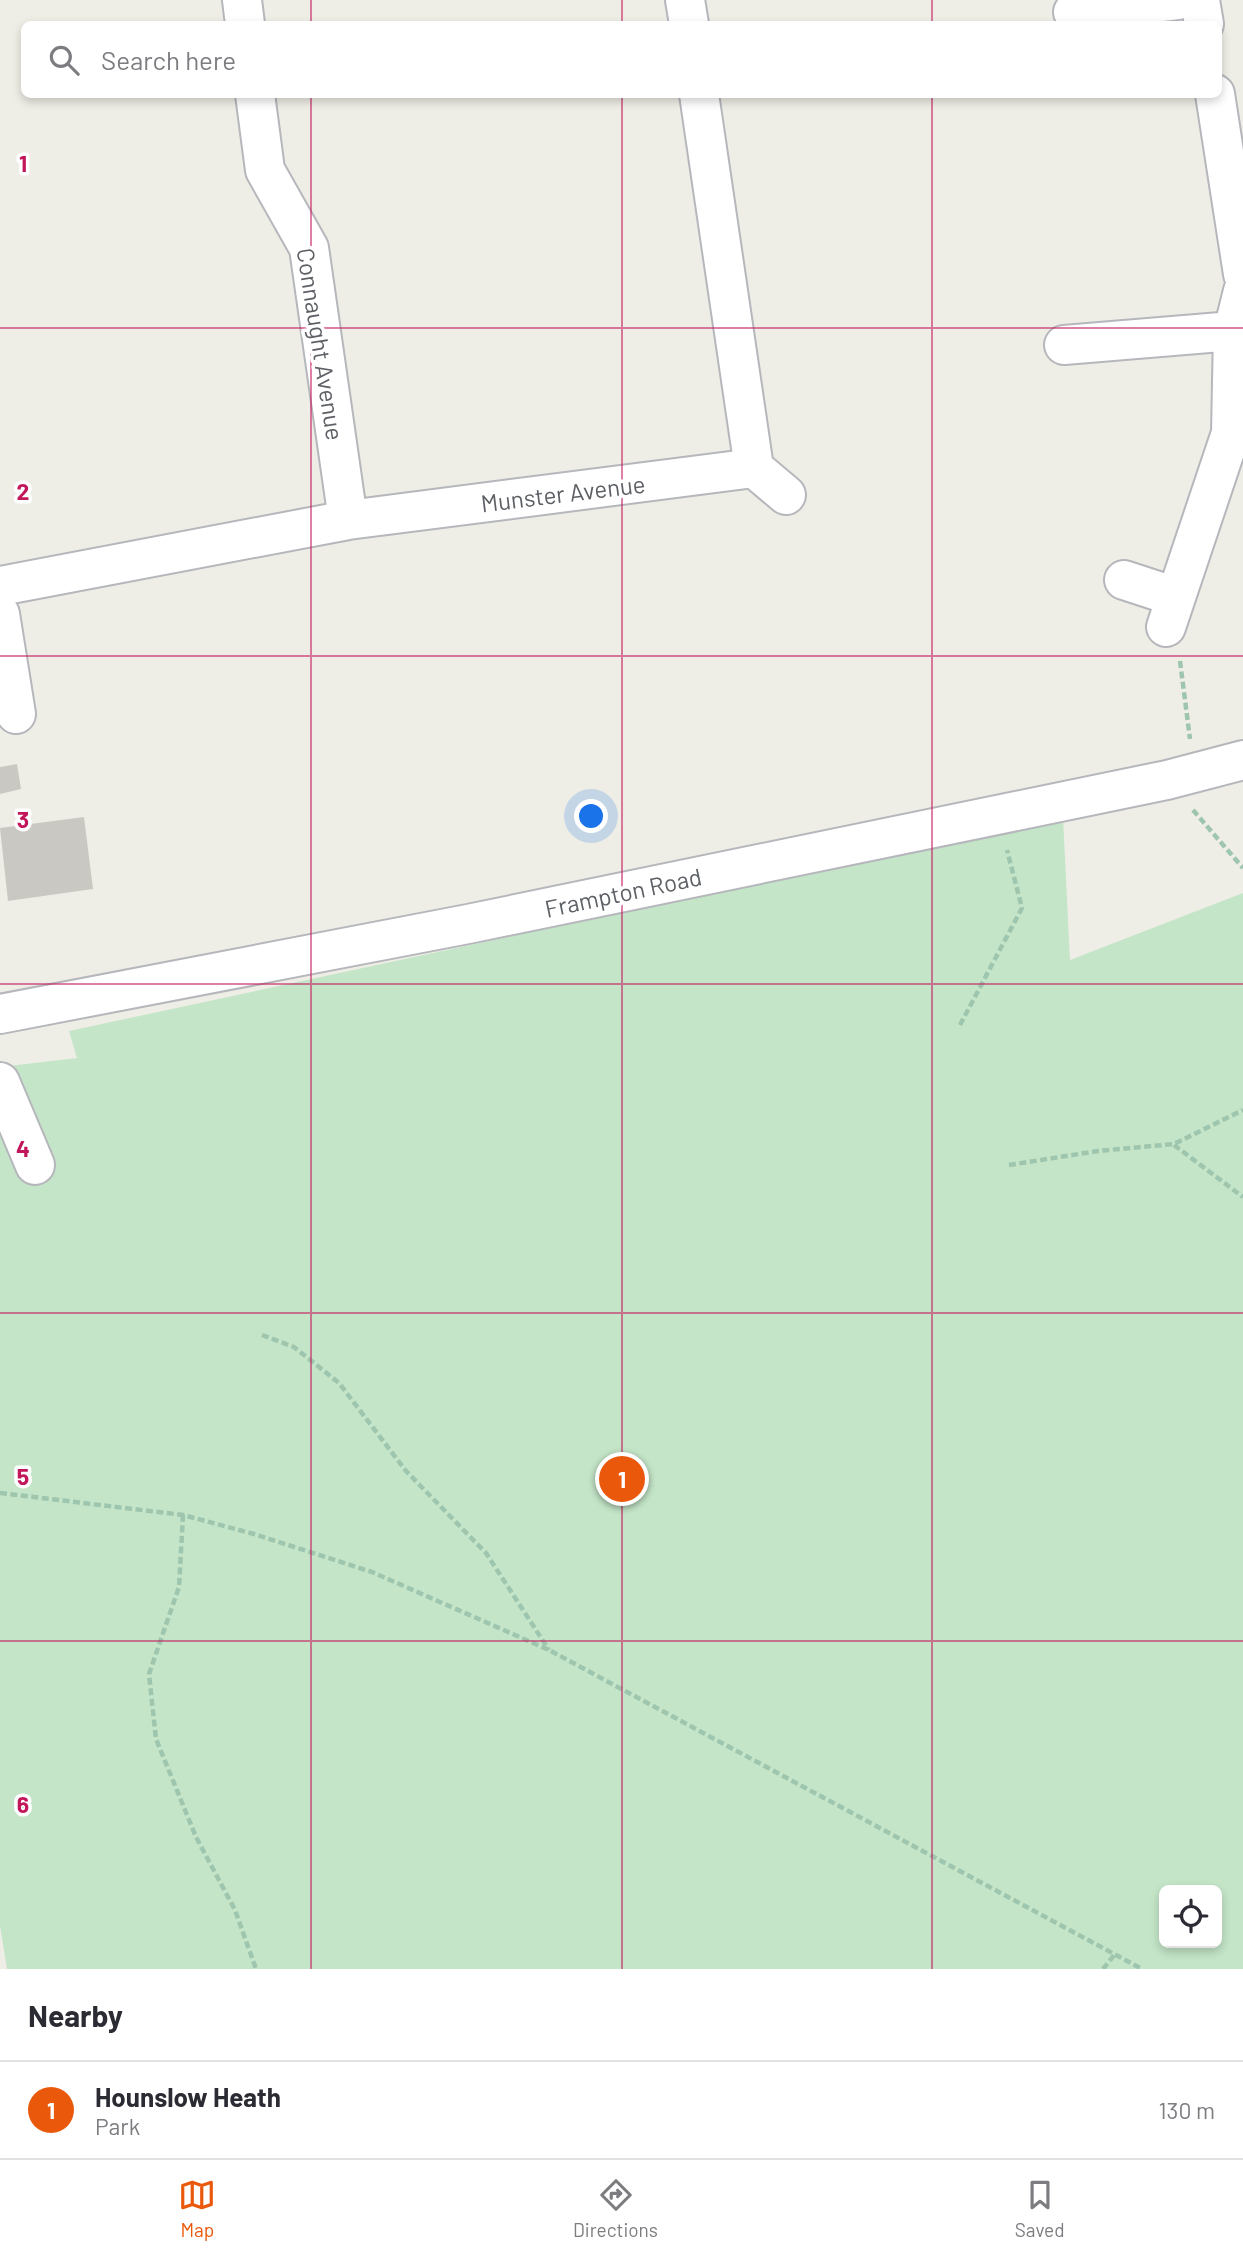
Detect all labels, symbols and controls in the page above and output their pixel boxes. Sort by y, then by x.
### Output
search box [21,21,1222,98]
icon: search [45,41,83,79]
text: Search here [101,44,236,75]
text: 1 [19,149,27,177]
street label: Connaught Avenue [291,246,351,442]
street label: Munster Avenue [479,469,647,517]
text: 2 [17,477,29,505]
your location [574,799,608,833]
text: 3 [17,805,29,833]
street label: Frampton Road [542,861,704,923]
text: 4 [16,1134,30,1162]
pin: 1 [599,1453,645,1505]
text: 5 [17,1462,29,1490]
text: 6 [17,1790,29,1818]
map controls [1159,1885,1222,1948]
button: locate [1159,1885,1222,1948]
text: Nearby [28,1997,123,2033]
text: Hounslow Heath [95,2081,281,2112]
text: 1 [47,2096,55,2124]
text: 130 m [1158,2096,1215,2124]
text: Park [95,2112,140,2140]
tab: Map [178,2176,216,2241]
tab: Directions [573,2176,658,2241]
tab: Saved [1015,2176,1065,2241]

